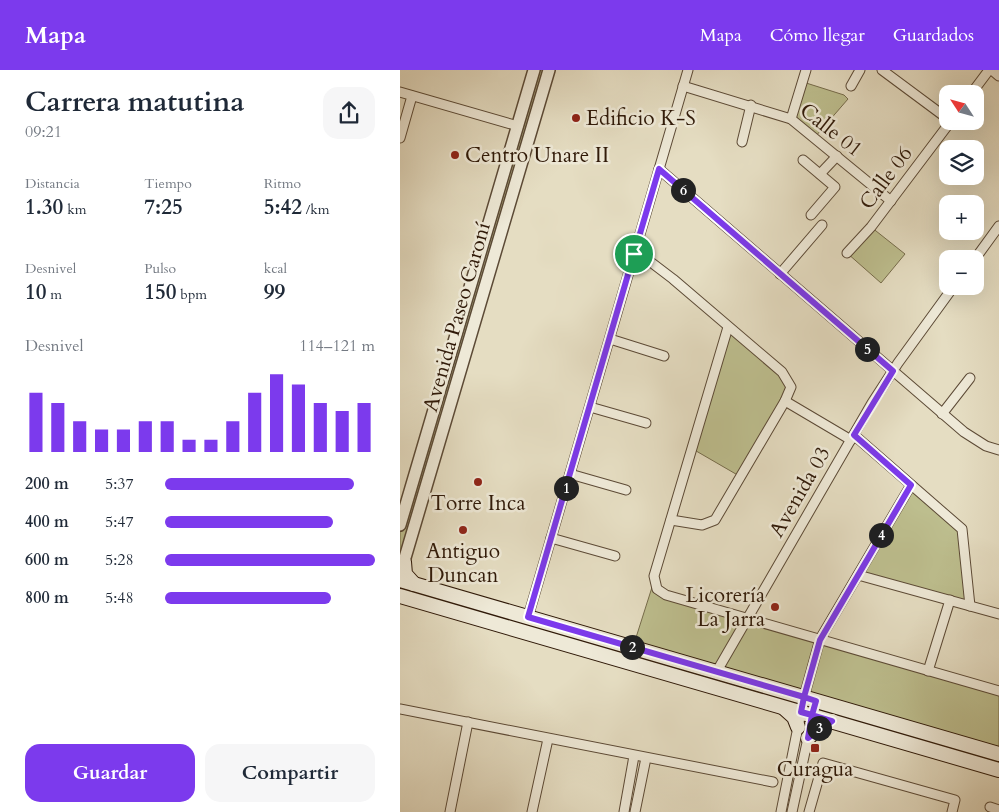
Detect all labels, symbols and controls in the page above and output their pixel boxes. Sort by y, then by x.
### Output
text: Mapa [25,19,86,52]
text: Mapa [700,23,742,48]
text: Cómo llegar [770,23,865,48]
text: Guardados [893,23,974,48]
text: Carrera matutina [25,83,244,121]
north arrow [939,85,984,130]
map controls [939,85,984,295]
button: share [323,87,375,139]
street label: Calle 01 [794,96,868,164]
place label: Edificio K-S [586,104,696,133]
marker: Edificio K-S [570,112,582,124]
text: 09:21 [25,121,62,143]
street label: Calle 06 [853,140,919,216]
button: layers [939,140,984,185]
place label: Centro Unare II [465,141,609,170]
marker: Centro Unare II [449,149,461,161]
text: Distancia [25,174,80,193]
text: Tiempo [144,174,192,193]
text: Ritmo [264,174,301,193]
pin: 6 [670,178,696,202]
text: 6 [680,181,687,200]
text: 1.30 [25,193,63,222]
text: 7:25 [144,193,183,222]
text: 5:42 [264,193,302,222]
button: + [939,195,984,240]
text: km [63,200,86,219]
text: /km [302,200,330,219]
street label: Avenida Paseo Caroní [416,219,498,415]
pin [613,233,655,275]
icon: arrive [620,240,648,268]
button: − [939,250,984,295]
text: Desnivel [25,259,76,278]
text: Pulso [144,259,176,278]
text: kcal [264,259,287,278]
text: 10 [25,278,47,307]
text: 150 [144,278,177,307]
text: 99 [264,278,285,307]
text: m [47,285,62,304]
text: bpm [177,285,207,304]
text: Desnivel [25,335,84,357]
text: 114–121 m [299,335,375,357]
pin: 5 [854,336,880,362]
text: 5 [864,340,871,359]
street label: Avenida 03 [762,441,838,543]
text: 200 m [25,473,69,495]
text: 5:37 [105,473,134,495]
marker: Torre Inca [472,476,484,488]
pin: 1 [554,476,578,500]
text: 1 [563,479,570,498]
place label: Torre Inca [430,489,526,518]
text: 400 m [25,511,69,533]
text: 5:47 [105,511,134,533]
pin: 4 [868,522,894,548]
marker: Antiguo Duncan [457,524,469,536]
text: 4 [878,526,885,545]
place label: Antiguo Duncan [426,537,500,590]
text: 600 m [25,549,69,571]
text: 5:28 [105,549,134,571]
place label: Licorería La Jarra [686,581,765,634]
text: 800 m [25,587,69,609]
text: 5:48 [105,587,134,609]
marker: Licorería La Jarra [769,601,781,613]
pin: 2 [620,634,644,660]
text: 2 [629,638,636,657]
pin: 3 [806,716,832,740]
text: 3 [816,719,823,738]
marker: Curagua [809,742,821,754]
button: Guardar [25,744,195,802]
button: Compartir [205,744,375,802]
place label: Curagua [777,755,853,784]

